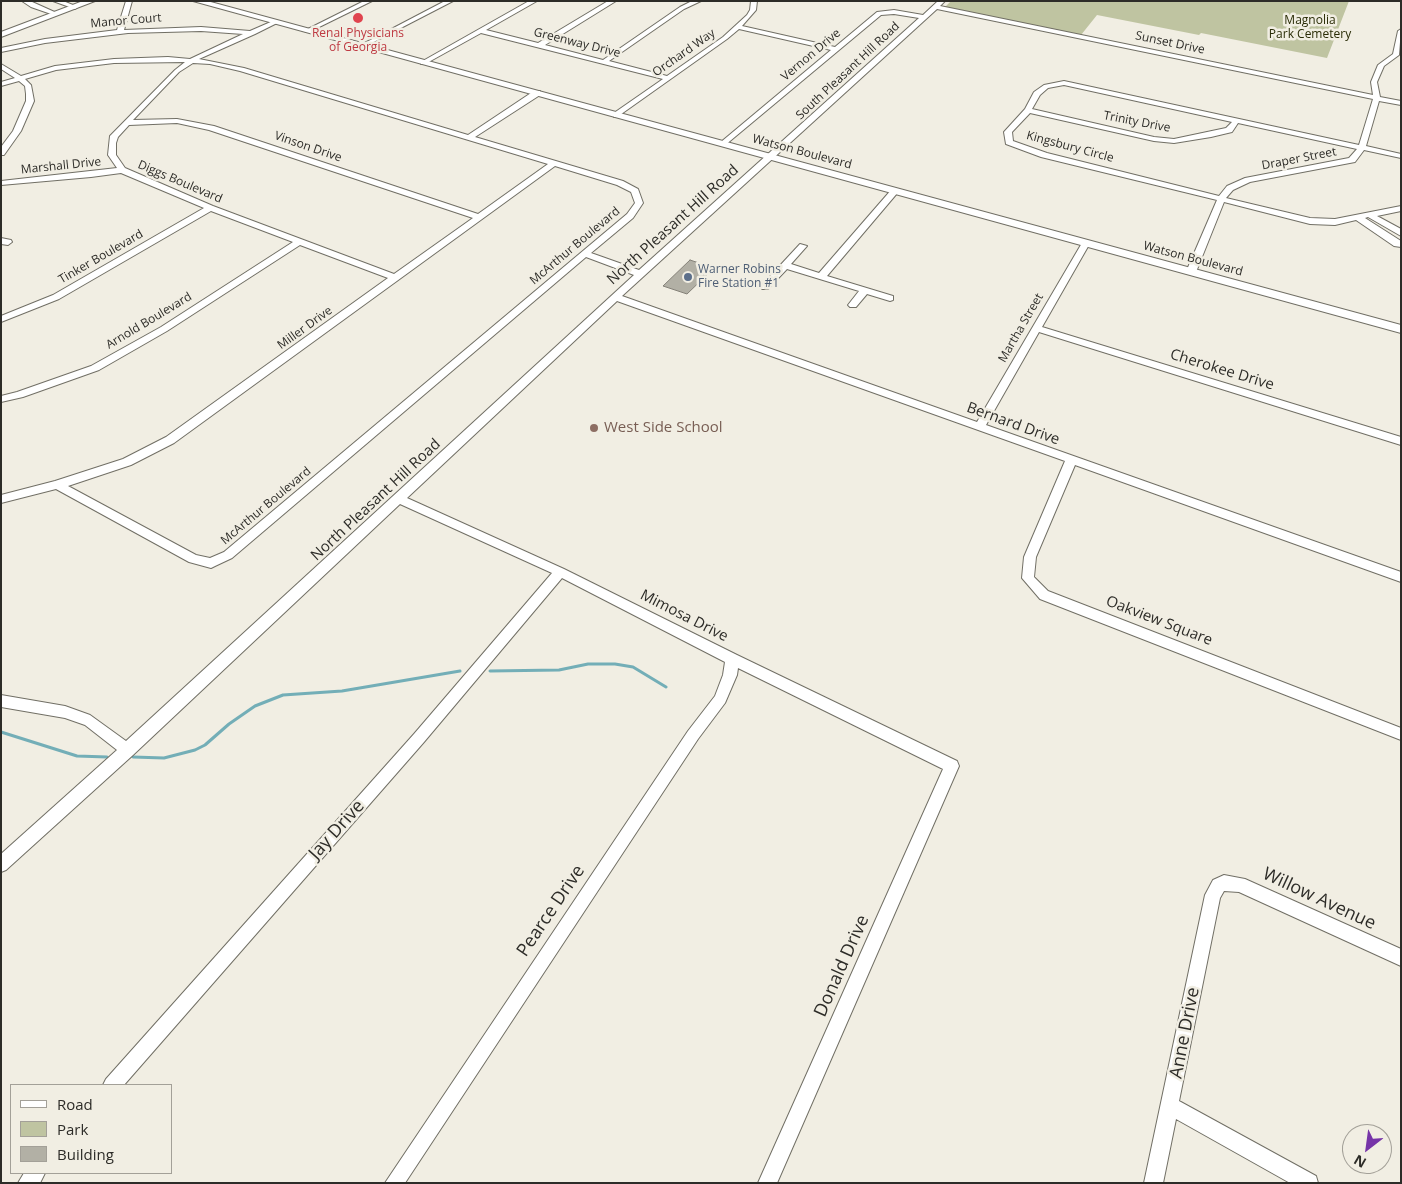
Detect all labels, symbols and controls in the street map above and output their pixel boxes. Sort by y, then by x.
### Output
street label: Manor Court [90,11,162,31]
marker: Renal Physicians of Georgia [351,11,365,25]
park label: Magnolia Park Cemetery [1269,14,1351,42]
street label: South Pleasant Hill Road [793,19,903,123]
street label: Greenway Drive [532,25,622,61]
street label: Orchard Way [650,26,718,80]
street label: Vernon Drive [778,26,844,84]
place label: Renal Physicians of Georgia [312,27,404,55]
street label: Sunset Drive [1134,29,1206,57]
street label: Trinity Drive [1102,108,1172,136]
street label: Kingsbury Circle [1025,128,1115,166]
street label: Vinson Drive [272,129,344,165]
street label: Watson Boulevard [751,132,853,172]
street label: Draper Street [1260,145,1338,173]
street label: Marshall Drive [20,155,102,177]
street label: Diggs Boulevard [135,158,225,206]
street label: North Pleasant Hill Road [604,161,742,289]
street label: McArthur Boulevard [527,204,623,288]
street label: Tinker Boulevard [56,227,146,287]
street label: Watson Boulevard [1142,239,1244,279]
place label: Warner Robins Fire Station #1 [698,263,781,291]
marker: Warner Robins Fire Station #1 [682,271,694,283]
street label: Arnold Boulevard [103,290,195,352]
street label: Martha Street [995,291,1047,365]
street label: Miller Drive [275,303,335,353]
street label: Cherokee Drive [1168,346,1276,394]
street label: Bernard Drive [964,399,1062,449]
place label: West Side School [604,419,723,437]
marker: West Side School [588,422,600,434]
street label: North Pleasant Hill Road [308,435,444,565]
street label: McArthur Boulevard [218,464,314,548]
street label: Mimosa Drive [637,586,731,646]
street label: Oakview Square [1103,592,1215,650]
street label: Jay Drive [305,796,369,864]
street label: Pearce Drive [512,861,590,961]
street label: Willow Avenue [1259,863,1379,935]
street label: Donald Drive [810,912,874,1020]
street label: Anne Drive [1166,986,1204,1080]
legend [10,1084,172,1174]
text: Road [57,1094,93,1114]
text: Park [57,1119,88,1139]
north arrow [1342,1124,1392,1174]
text: Building [57,1144,114,1164]
text: N [1350,1150,1369,1173]

